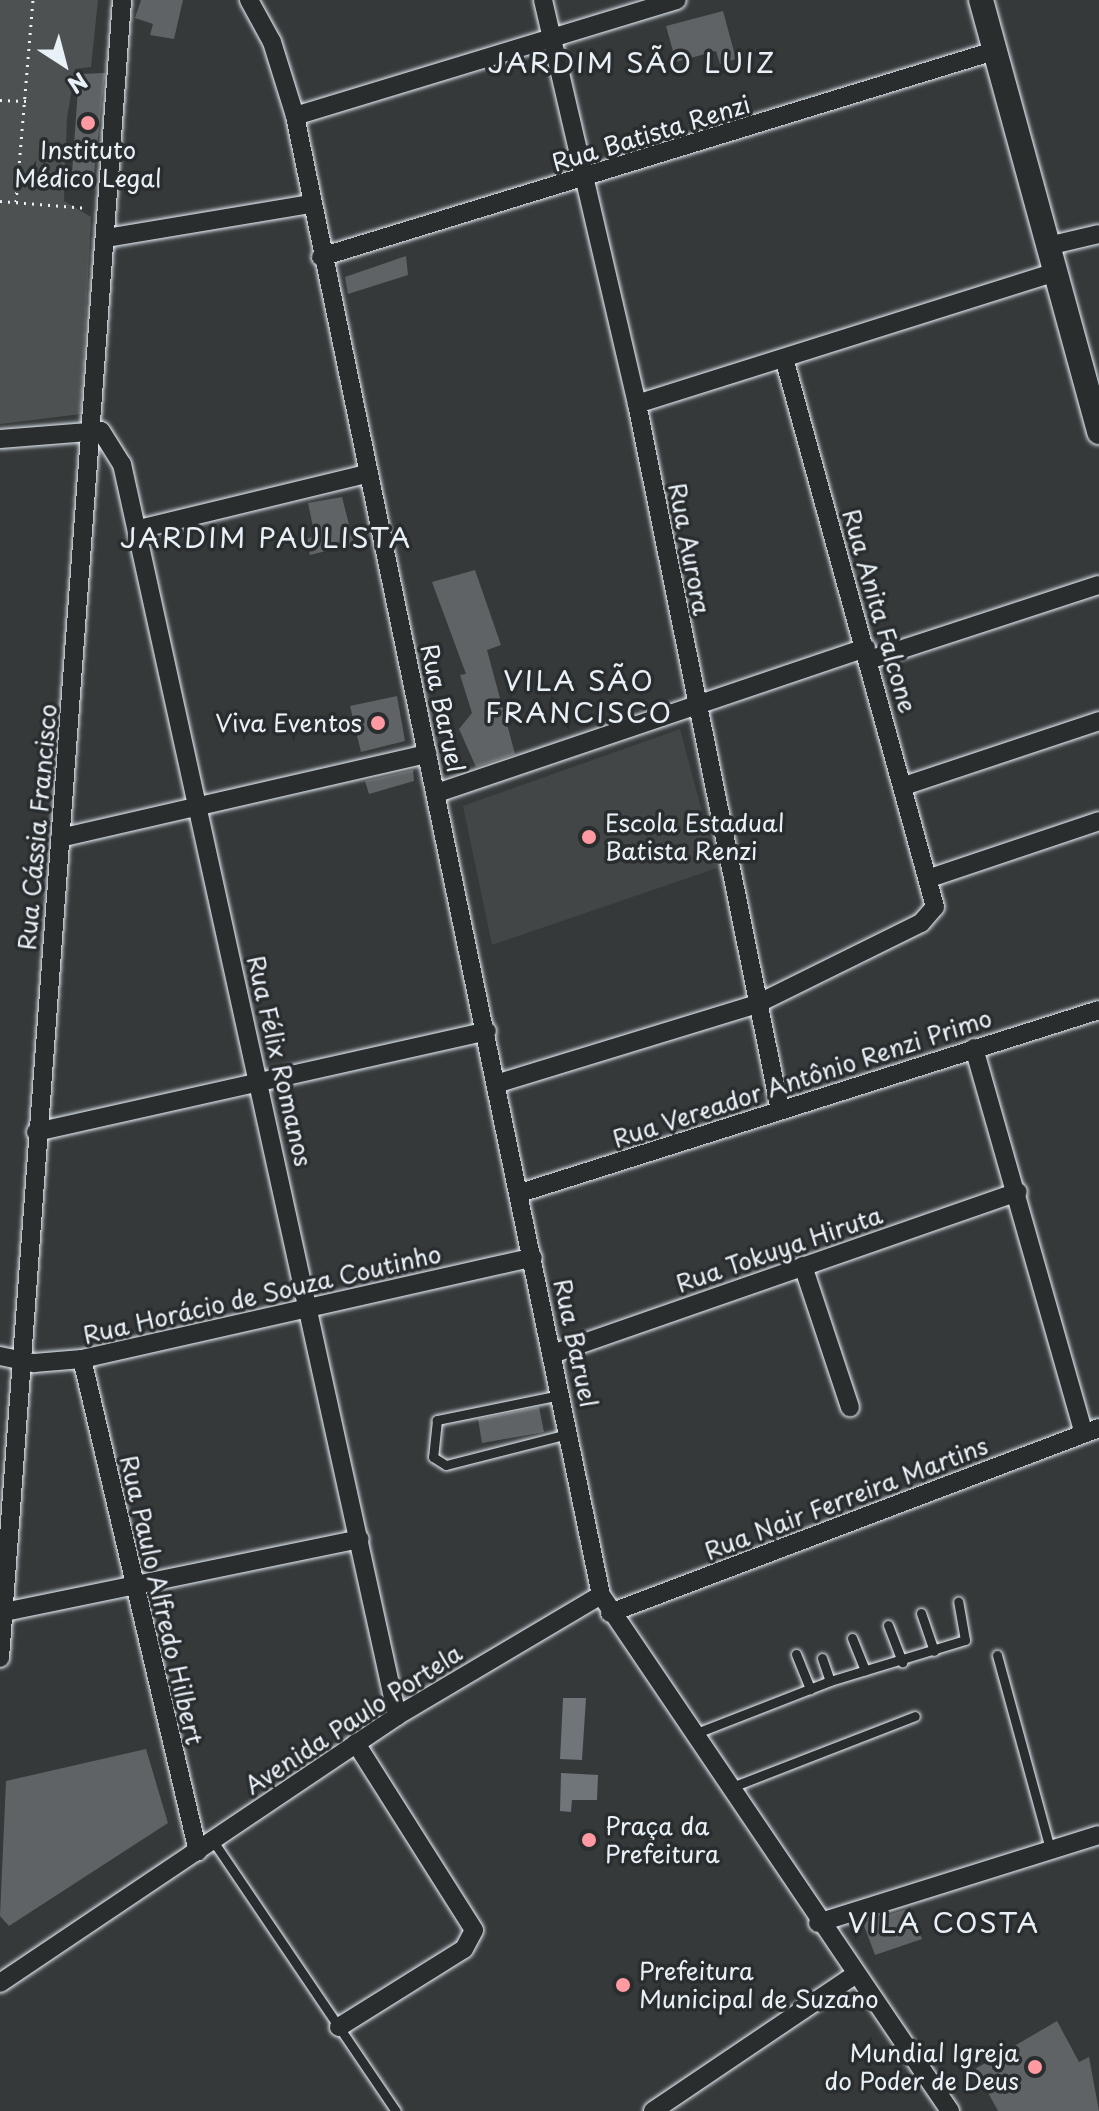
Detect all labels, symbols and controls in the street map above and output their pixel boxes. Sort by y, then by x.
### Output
north arrow [24,24,104,104]
district label: JARDIM SÃO LUIZ [490,45,774,79]
text: N [62,65,95,102]
street label: Rua Batista Renzi [548,89,754,177]
marker: Instituto Médico Legal [79,114,97,132]
place label: Instituto Médico Legal [13,136,163,192]
street label: Rua Aurora [663,481,717,617]
street label: Rua Anita Falcone [837,504,923,718]
district label: JARDIM PAULISTA [121,520,411,554]
street label: Rua Baruel [415,641,471,775]
district label: VILA SÃO FRANCISCO [486,663,672,729]
street label: Rua Cássia Francisco [12,702,62,952]
place label: Viva Eventos [215,709,362,737]
marker: Viva Eventos [369,714,387,732]
place label: Escola Estadual Batista Renzi [605,809,784,865]
marker: Escola Estadual Batista Renzi [580,828,598,846]
street label: Rua Félix Romanos [242,952,318,1170]
street label: Rua Vereador Antônio Renzi Primo [607,1002,997,1154]
street label: Rua Tokuya Hiruta [671,1200,887,1298]
street label: Rua Horácio de Souza Coutinho [80,1239,444,1349]
street label: Rua Baruel [548,1276,604,1410]
street label: Rua Nair Ferreira Martins [699,1430,993,1566]
street label: Rua Paulo Alfredo Hilbert [115,1453,209,1747]
street label: Avenida Paulo Portela [240,1639,466,1799]
place label: Praça da Prefeitura [605,1812,720,1868]
marker: Praça da Prefeitura [580,1831,598,1849]
district label: VILA COSTA [849,1905,1039,1939]
place label: Prefeitura Municipal de Suzano [639,1957,880,2013]
marker: Prefeitura Municipal de Suzano [614,1976,632,1994]
place label: Mundial Igreja do Poder de Deus [821,2039,1019,2095]
marker: Mundial Igreja do Poder de Deus [1026,2058,1044,2076]

